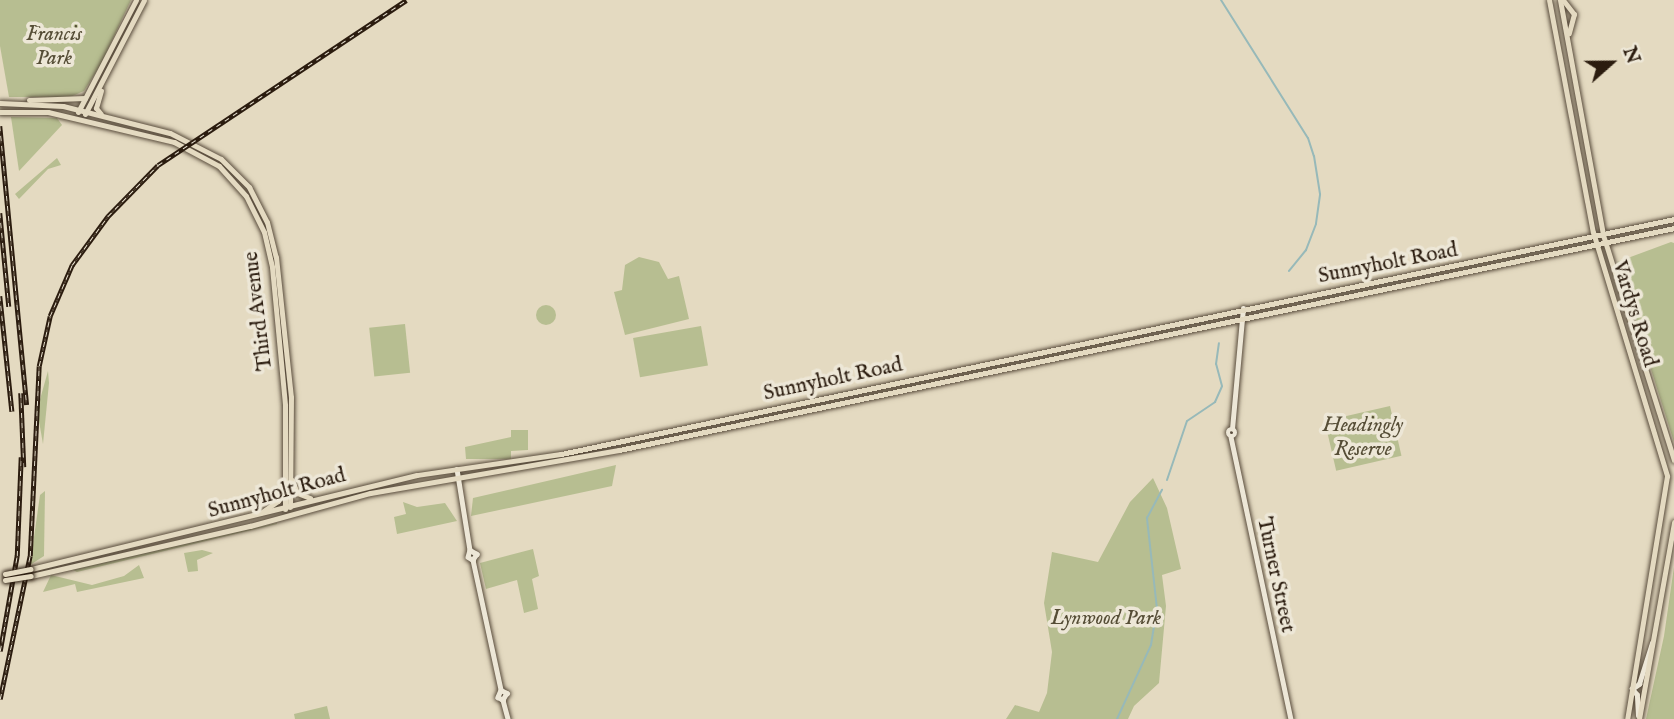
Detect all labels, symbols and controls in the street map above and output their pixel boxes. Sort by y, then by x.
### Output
park label: Francis Park [26,22,82,72]
north arrow [1576,28,1646,98]
text: N [1616,43,1645,67]
street label: Sunnyholt Road [1316,238,1460,290]
street label: Third Avenue [239,250,279,372]
street label: Vardys Road [1606,258,1662,370]
street label: Sunnyholt Road [761,353,905,407]
park label: Headingly Reserve [1323,413,1403,463]
street label: Sunnyholt Road [205,464,349,524]
street label: Turner Street [1250,515,1300,635]
park label: Lynwood Park [1051,606,1161,632]

